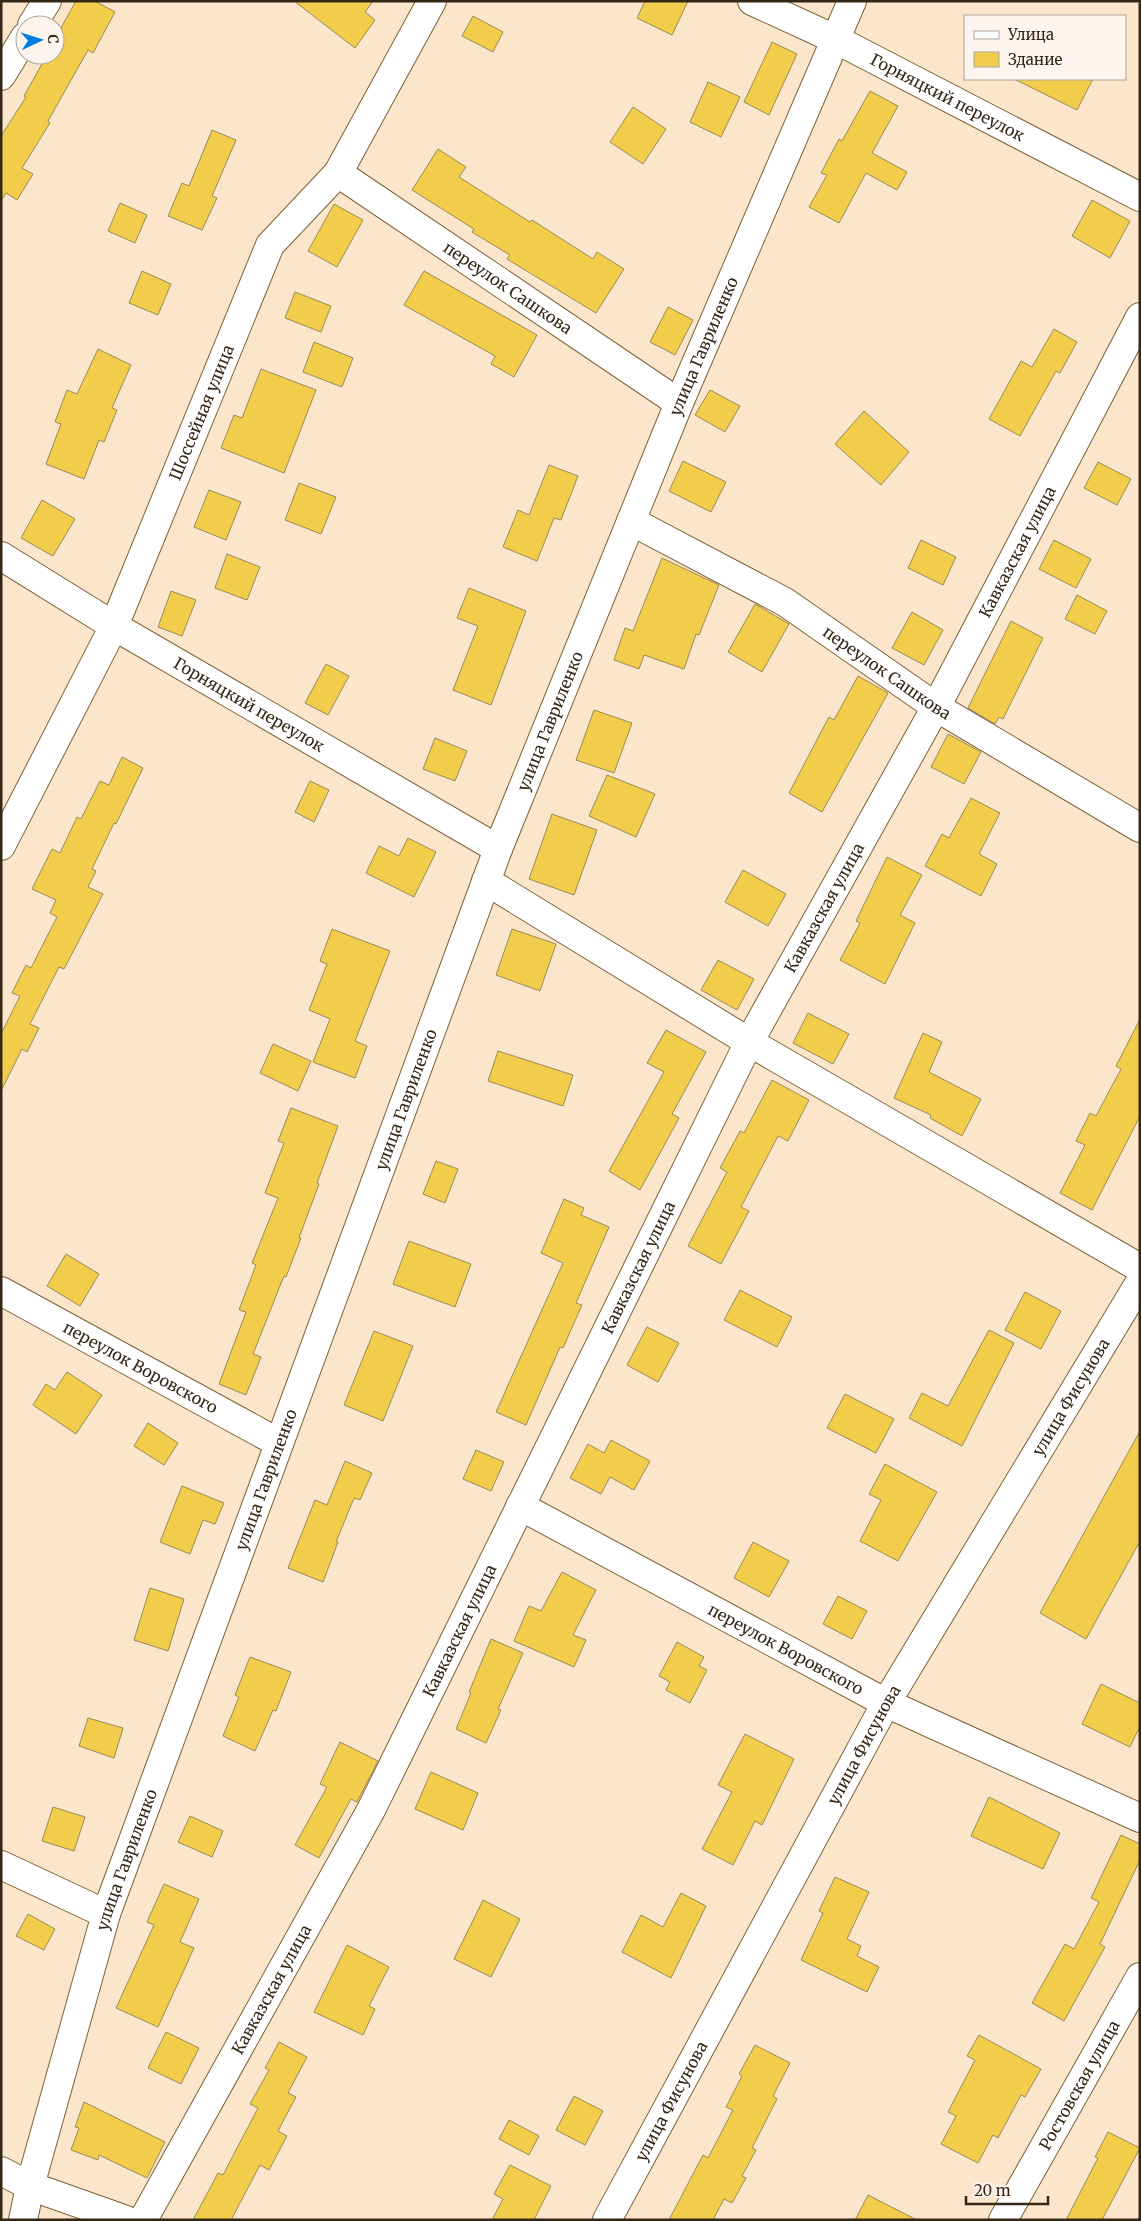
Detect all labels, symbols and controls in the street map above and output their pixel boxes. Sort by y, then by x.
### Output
north arrow [15,15,65,65]
legend [964,15,1126,80]
text: Улица [1007,25,1054,44]
text: С [44,34,62,44]
street label: Горняцкий переулок [867,49,1028,146]
text: Здание [1008,50,1062,69]
street label: переулок Сашкова [440,237,576,338]
street label: улица Гавриленко [665,274,742,419]
street label: Шоссейная улица [165,341,238,483]
street label: Кавказская улица [975,482,1060,621]
street label: переулок Сашкова [819,621,955,724]
street label: улица Гавриленко [513,648,587,794]
street label: Горняцкий переулок [170,653,328,756]
street label: Кавказская улица [780,839,868,976]
street label: улица Гавриленко [371,1026,441,1173]
street label: Кавказская улица [597,1197,679,1337]
street label: переулок Воровского [60,1317,221,1418]
street label: улица Фисунова [1028,1334,1114,1459]
street label: улица Гавриленко [231,1406,301,1553]
street label: Кавказская улица [418,1561,501,1700]
street label: переулок Воровского [705,1599,867,1699]
street label: улица Фисунова [823,1681,905,1808]
street label: улица Гавриленко [92,1786,161,1933]
street label: Кавказская улица [227,1921,316,2058]
street label: Ростовская улица [1035,2016,1124,2153]
street label: улица Фисунова [631,2037,712,2165]
scale bar [966,2174,1048,2206]
text: 20 m [974,2181,1011,2200]

